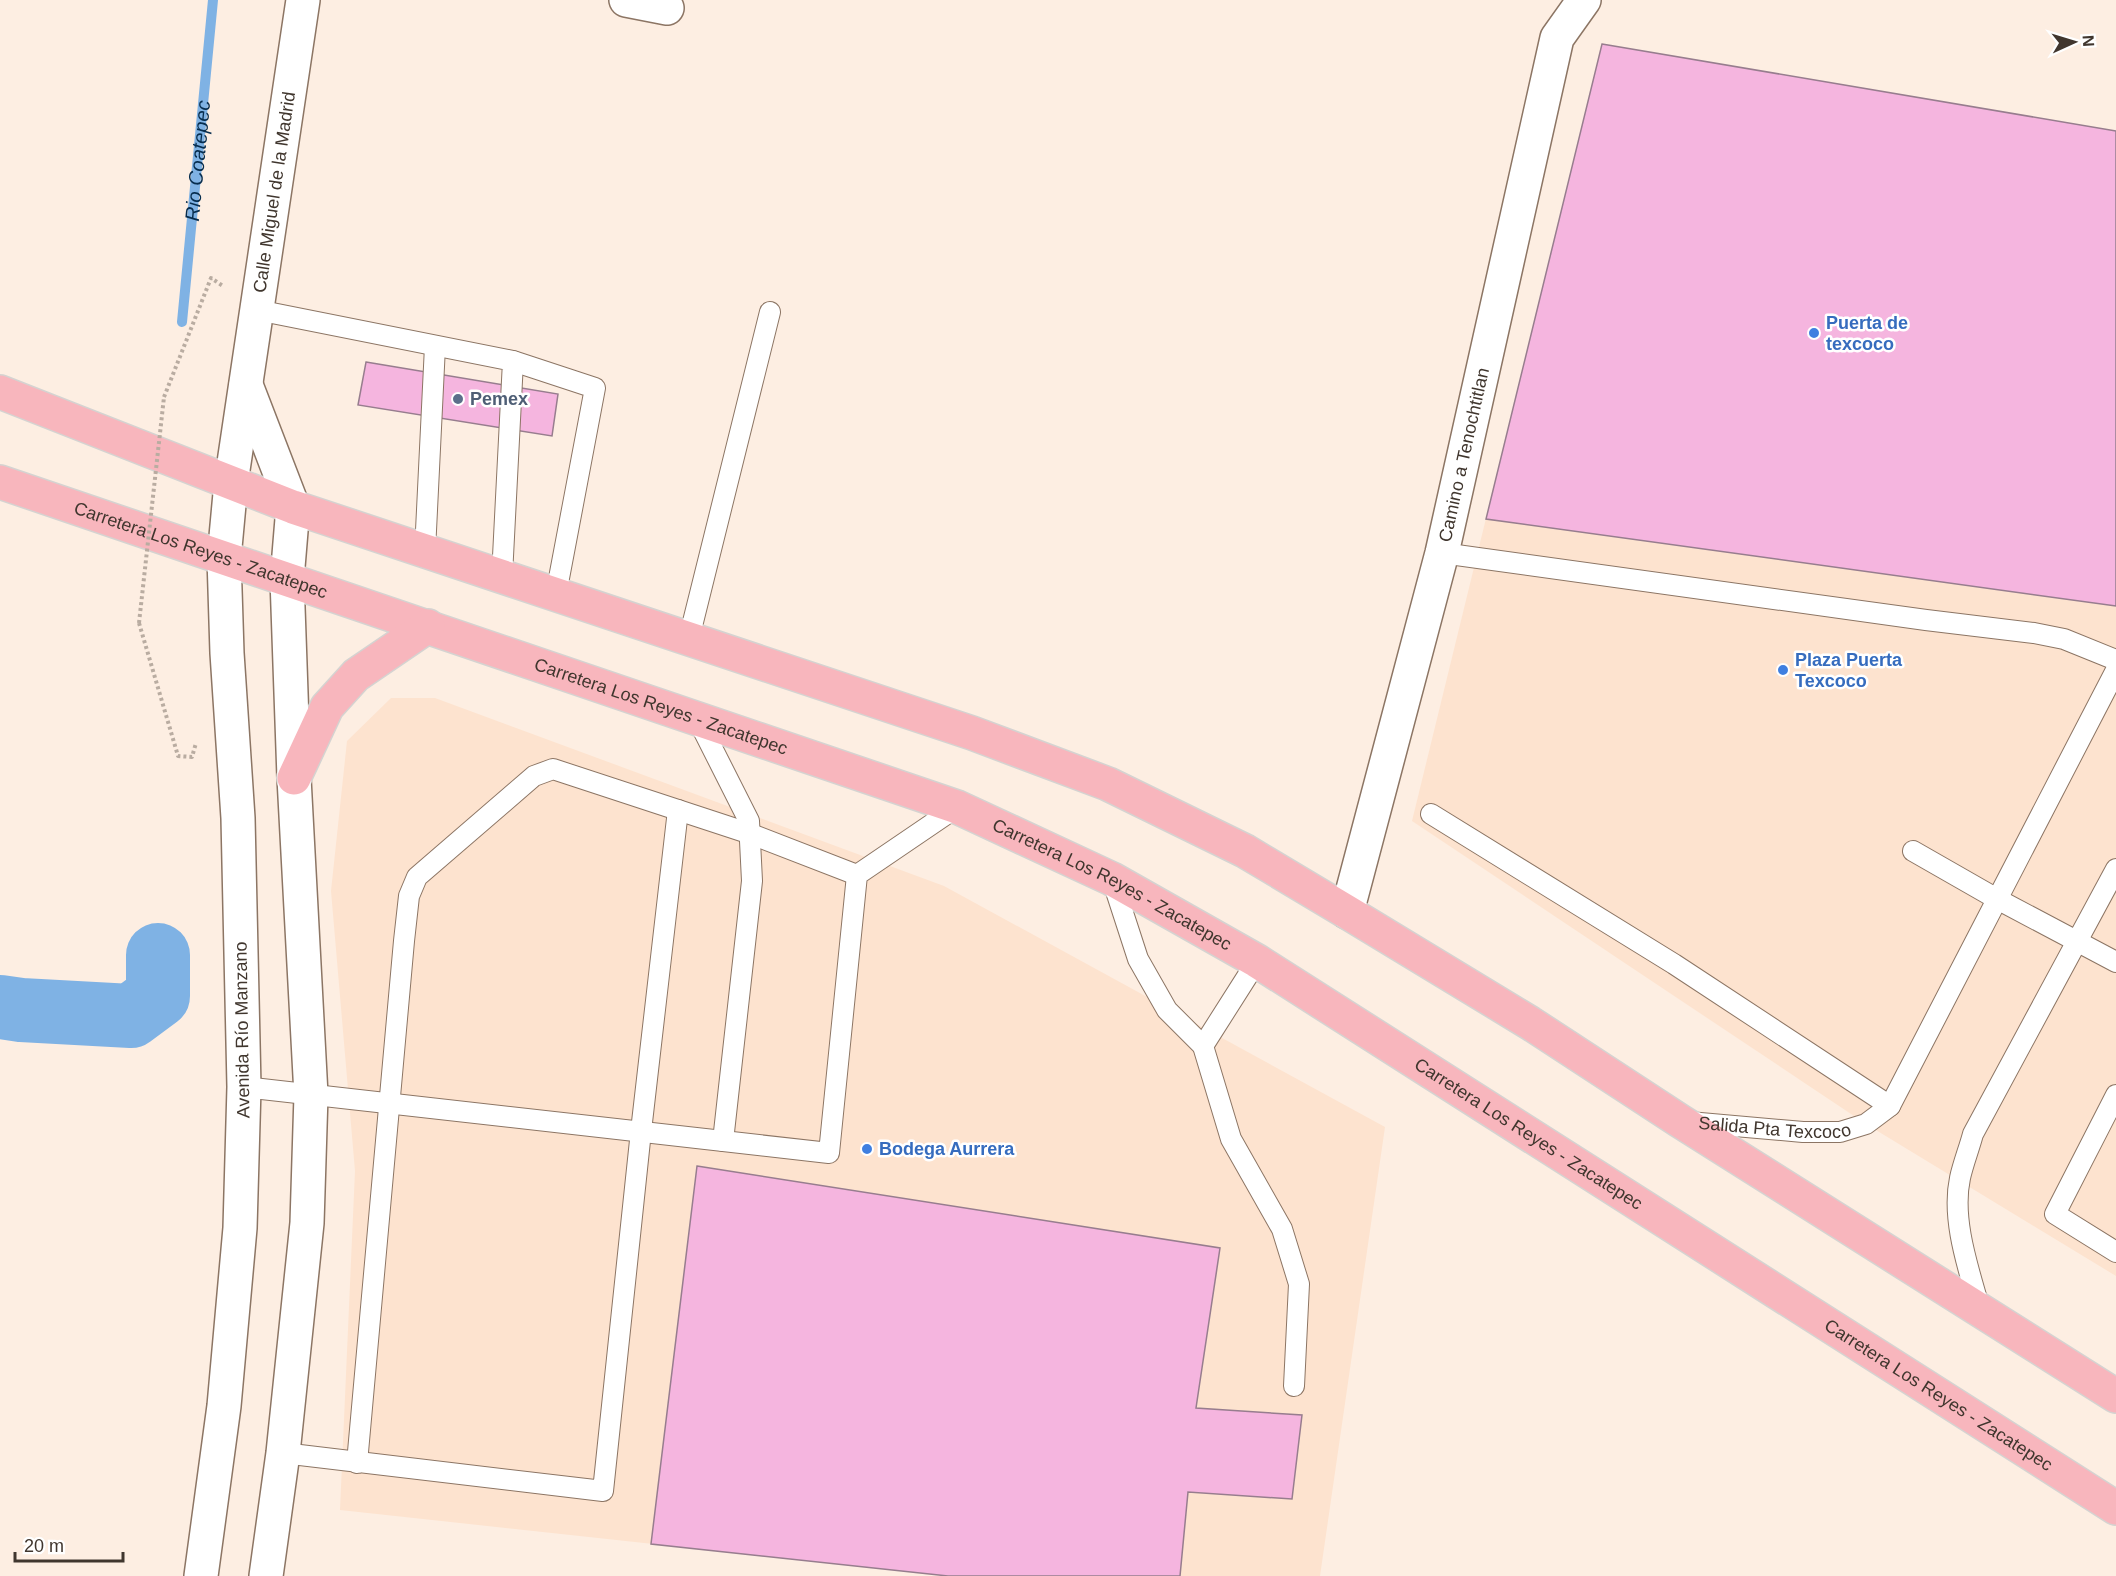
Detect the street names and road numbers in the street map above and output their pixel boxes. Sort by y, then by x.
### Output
street label: Calle Miguel de la Madrid [249,90,299,294]
street label: Camino a Tenochtitlan [1435,366,1493,544]
street label: Carretera Los Reyes - Zacatepec [71,498,330,602]
street label: Carretera Los Reyes - Zacatepec [532,654,790,759]
street label: Carretera Los Reyes - Zacatepec [989,815,1235,954]
street label: Avenida Río Manzano [230,941,254,1119]
street label: Carretera Los Reyes - Zacatepec [1411,1054,1646,1214]
street label: Salida Pta Texcoco [1698,1113,1853,1142]
street label: Carretera Los Reyes - Zacatepec [1821,1315,2056,1475]

